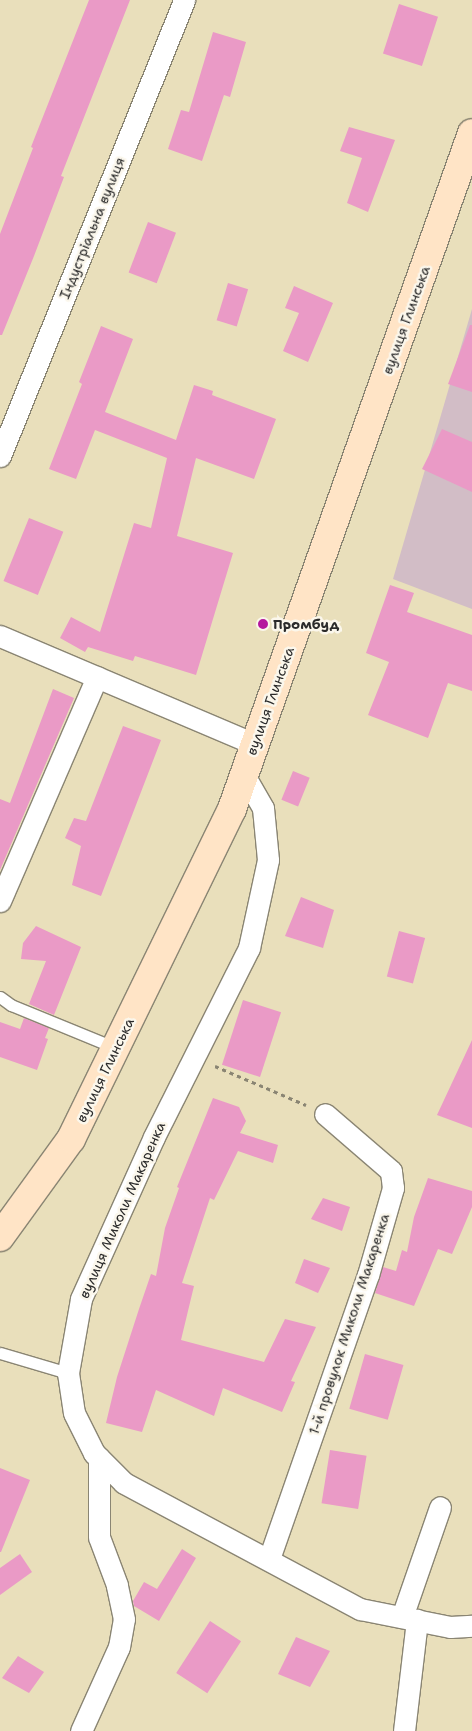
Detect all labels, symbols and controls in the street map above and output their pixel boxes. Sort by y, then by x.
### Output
street label: Індустріальна вулиця [56,155,128,301]
street label: вулиця Глинська [379,264,433,376]
place label: Промбуд [273,616,339,632]
marker: Промбуд [257,618,269,630]
street label: вулиця Глинська [243,645,297,757]
street label: вулиця Глинська [72,1015,138,1125]
street label: вулиця Миколи Макаренка [75,1119,169,1301]
street label: 1-й провулок Миколи Макаренка [305,1211,393,1437]

